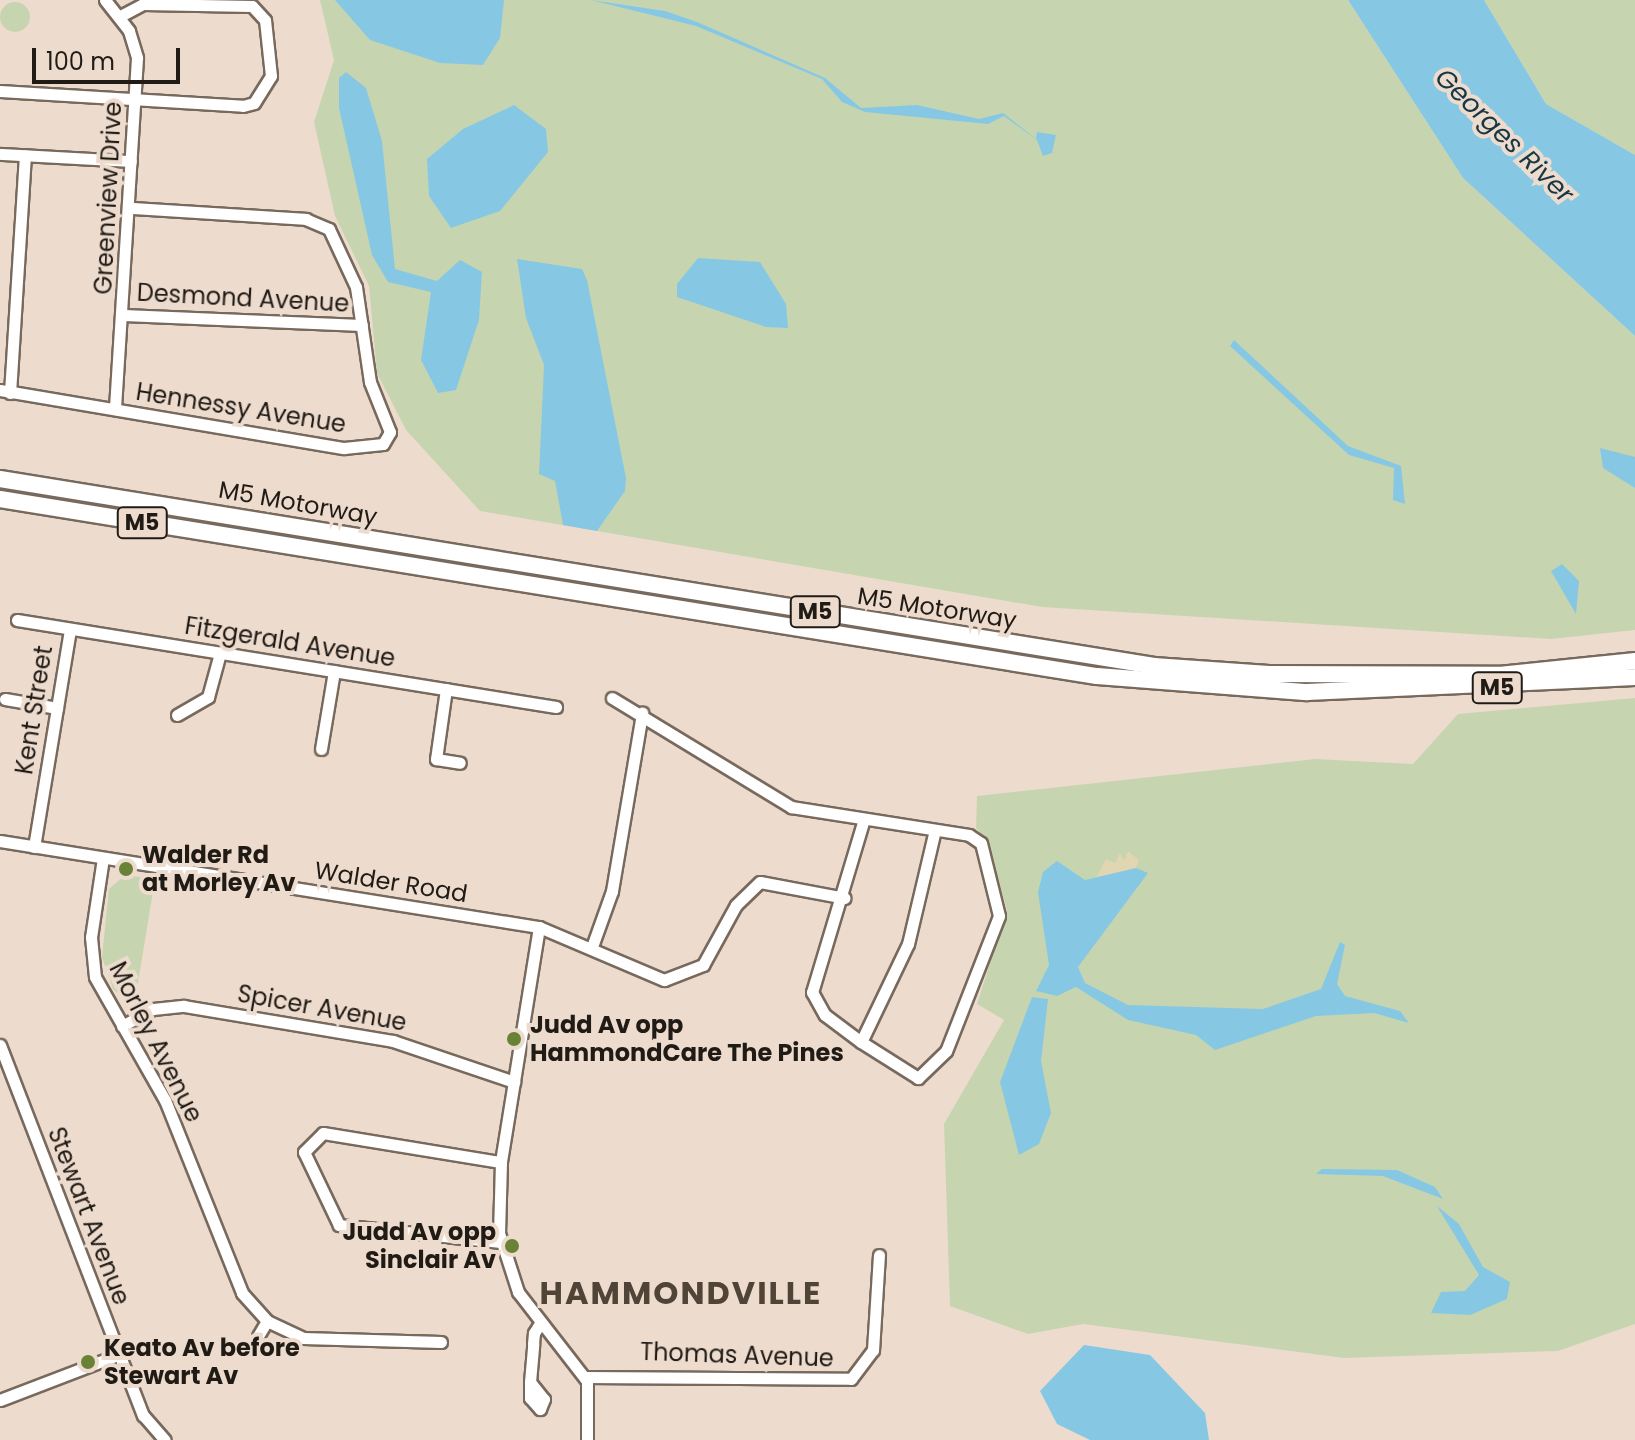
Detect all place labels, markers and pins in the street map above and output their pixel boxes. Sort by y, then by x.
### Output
place label: Walder Rd at Morley Av [142,841,296,897]
marker: Walder Rd at Morley Av [117,860,135,878]
place label: Judd Av opp HammondCare The Pines [530,1011,844,1067]
marker: Judd Av opp HammondCare The Pines [505,1030,523,1048]
place label: Judd Av opp Sinclair Av [343,1218,496,1274]
marker: Judd Av opp Sinclair Av [503,1237,521,1255]
place label: Keato Av before Stewart Av [104,1334,300,1390]
marker: Keato Av before Stewart Av [79,1353,97,1371]

